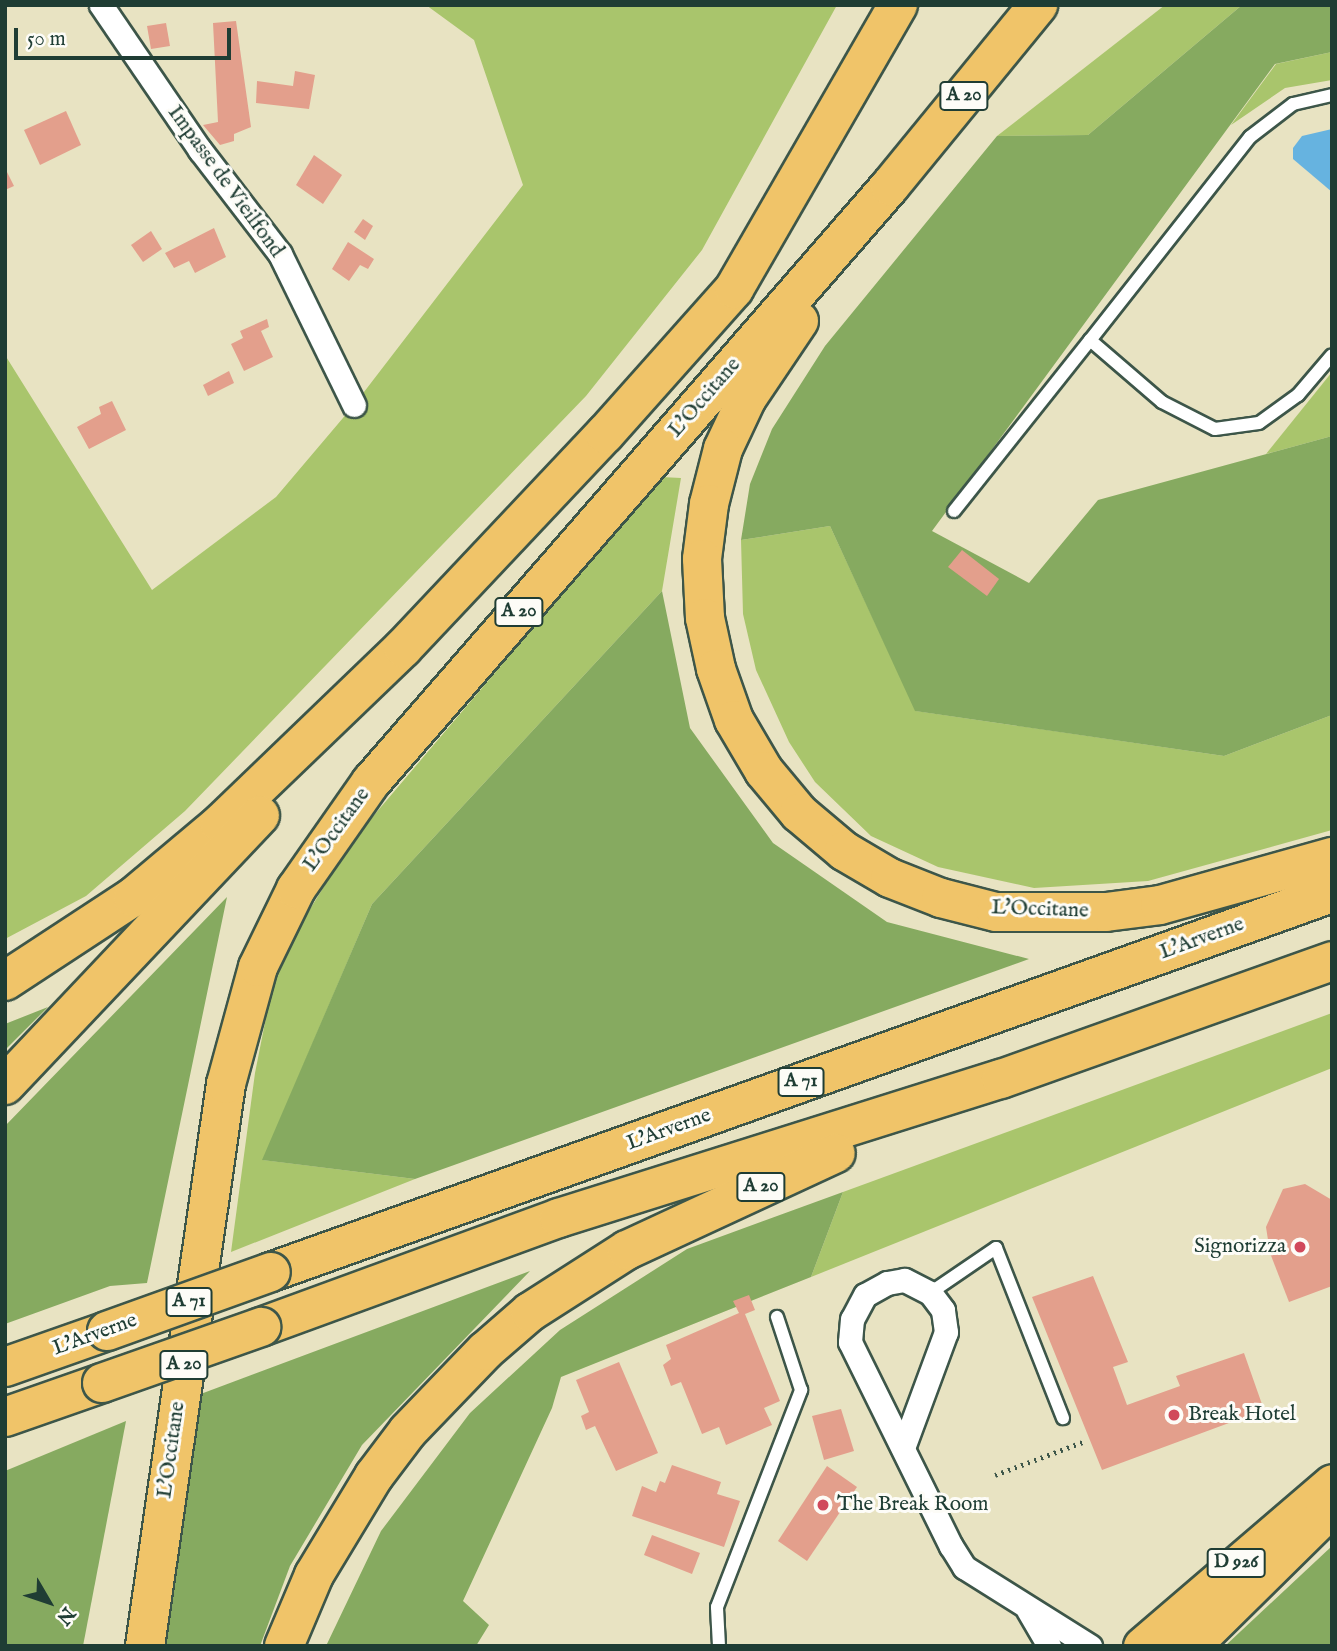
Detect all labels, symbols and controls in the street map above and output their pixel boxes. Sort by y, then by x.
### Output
scale bar [18,14,234,58]
text: 50 m [27,26,66,53]
road number: A 20 [938,80,990,111]
street label: Impasse de Vieilfond [161,101,289,263]
street label: L'Occitane [664,353,746,443]
road number: A 20 [493,596,545,628]
street label: L'Occitane [298,783,376,877]
street label: L'Occitane [991,896,1089,924]
street label: L'Arverne [1156,912,1248,966]
road number: A 71 [776,1066,826,1098]
street label: L'Arverne [623,1103,715,1157]
road number: A 20 [735,1172,787,1203]
place label: Signorizza [1194,1234,1286,1260]
marker: Signorizza [1292,1239,1308,1255]
road number: A 71 [164,1286,214,1318]
street label: L'Arverne [49,1308,141,1362]
road number: A 20 [158,1350,210,1380]
street label: L'Occitane [153,1400,191,1500]
place label: Break Hotel [1188,1402,1296,1428]
marker: Break Hotel [1166,1407,1182,1423]
place label: The Break Room [837,1492,989,1518]
marker: The Break Room [815,1497,831,1513]
road number: D 926 [1206,1548,1266,1578]
north arrow [14,1567,84,1637]
text: N [51,1601,80,1629]

